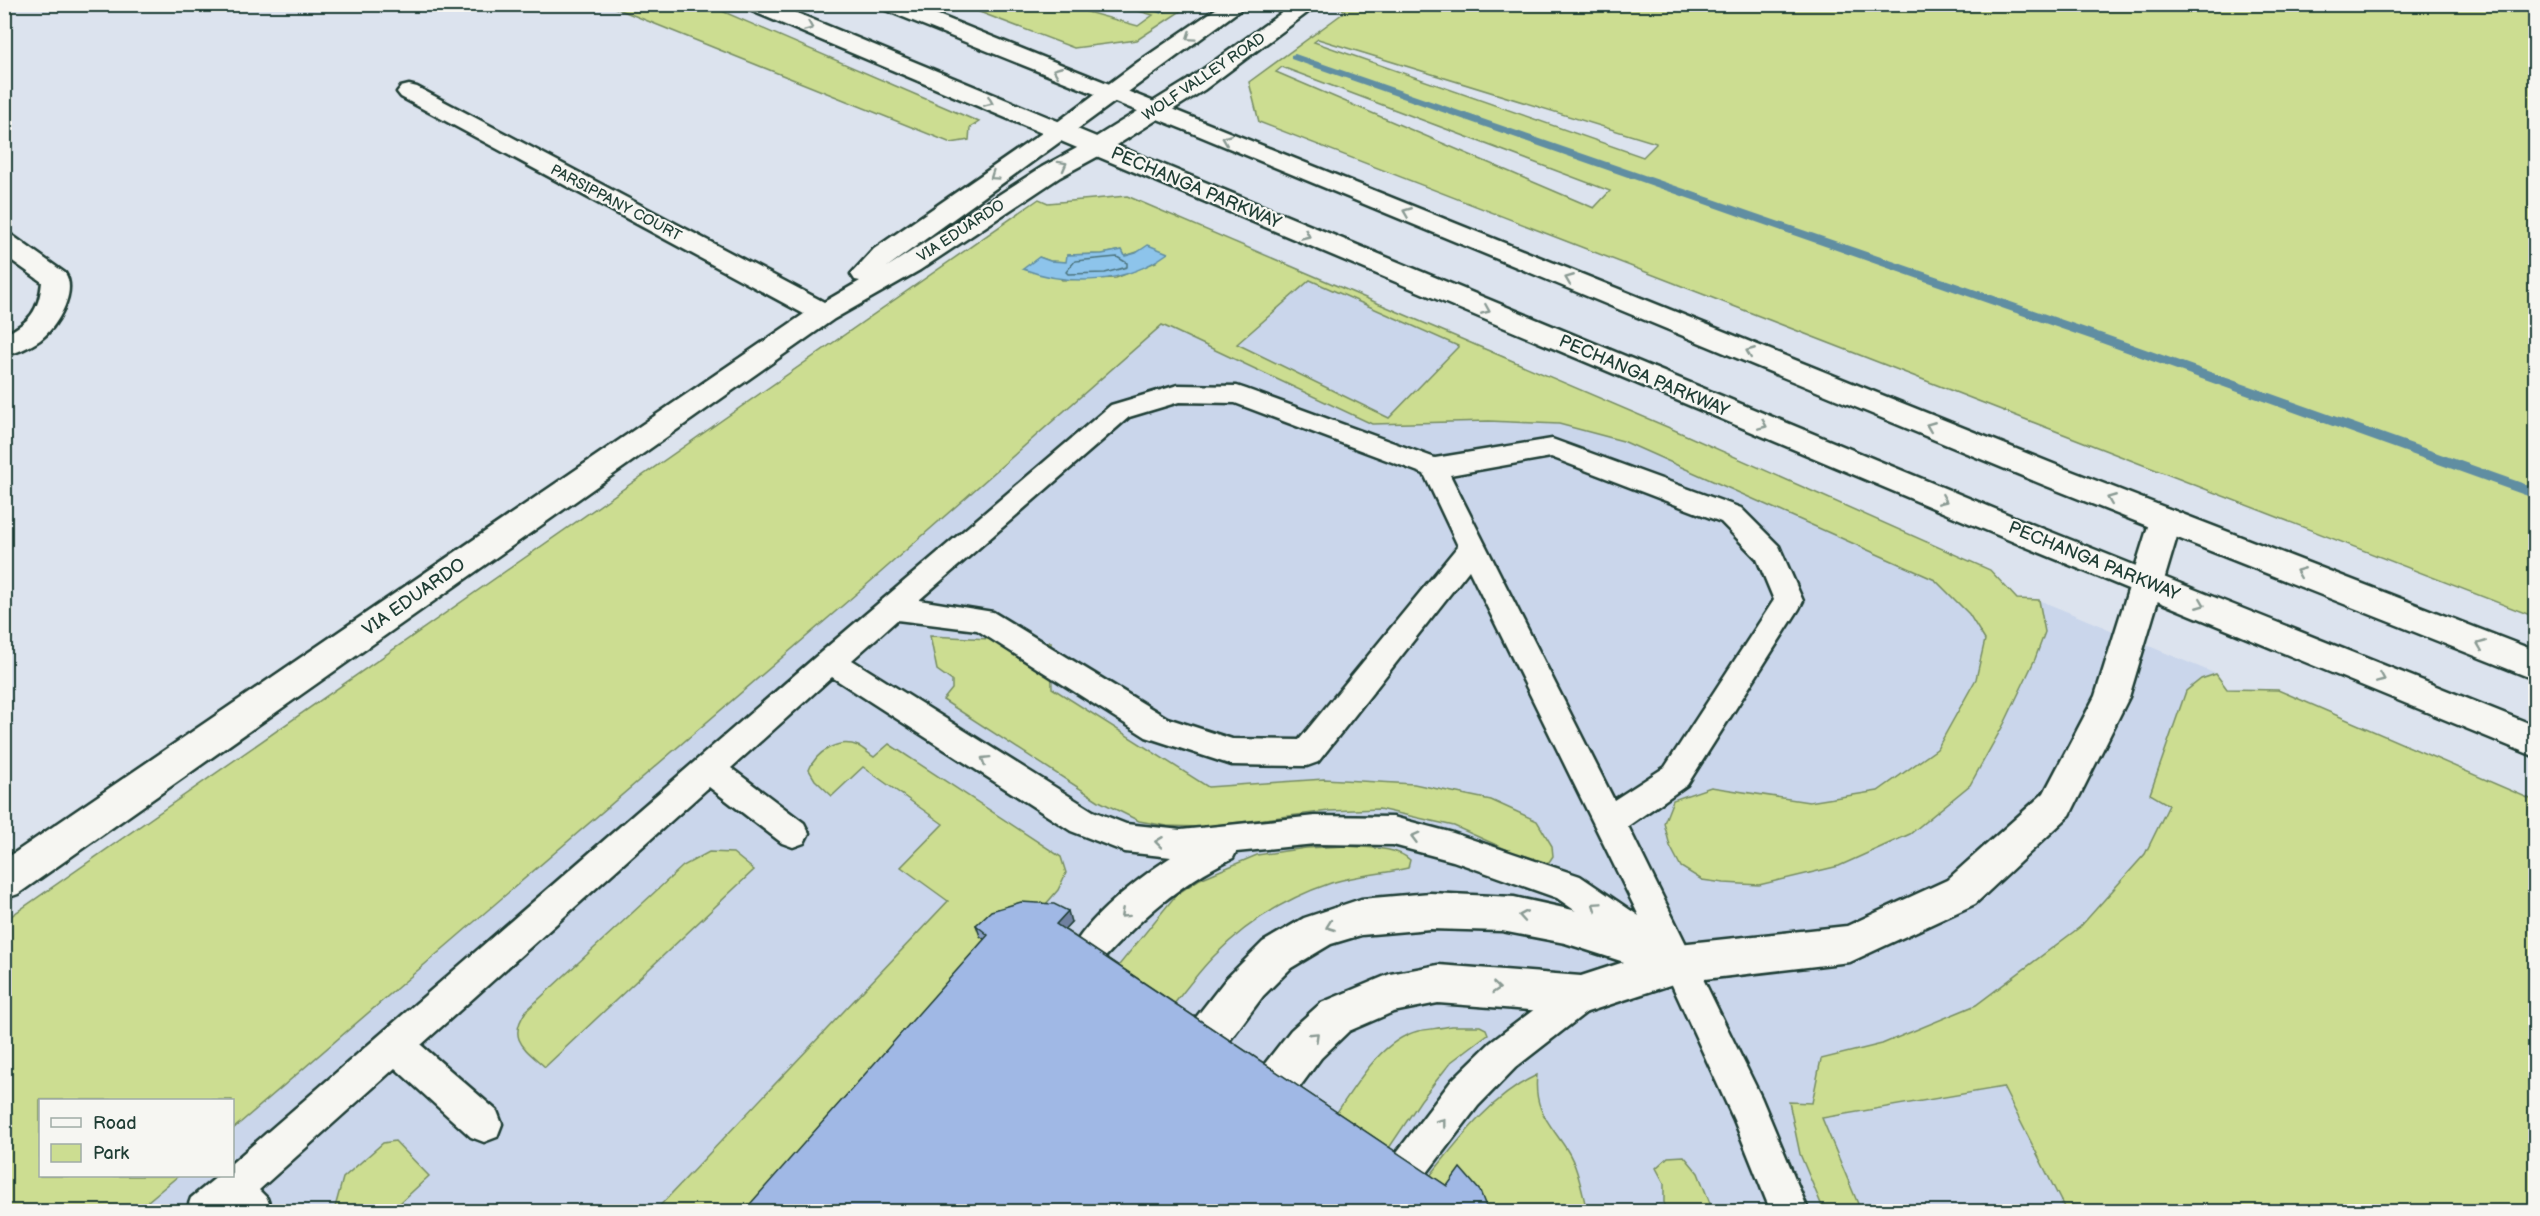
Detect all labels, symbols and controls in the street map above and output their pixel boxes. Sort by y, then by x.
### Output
one-way arrow [803,20,814,32]
street label: WOLF VALLEY ROAD [1139,29,1269,125]
one-way arrow [1185,30,1196,41]
one-way arrow [1053,66,1064,78]
one-way arrow [983,95,994,107]
one-way arrow [1221,134,1232,146]
street label: PECHANGA PARKWAY [1108,143,1285,234]
street label: PARSIPPANY COURT [547,160,685,246]
one-way arrow [1057,161,1067,172]
one-way arrow [990,169,1001,180]
street label: VIA EDUARDO [914,196,1008,266]
one-way arrow [1402,207,1413,219]
one-way arrow [1300,228,1311,240]
one-way arrow [1565,274,1576,286]
one-way arrow [1480,303,1491,315]
street label: PECHANGA PARKWAY [1556,331,1733,422]
one-way arrow [1745,347,1756,359]
one-way arrow [1757,418,1768,430]
one-way arrow [1926,421,1937,433]
one-way arrow [1937,493,1948,505]
one-way arrow [2106,494,2117,506]
street label: PECHANGA PARKWAY [2005,517,2183,605]
street label: VIA EDUARDO [359,554,469,640]
one-way arrow [2295,567,2306,579]
one-way arrow [2195,597,2206,609]
one-way arrow [2476,640,2487,652]
one-way arrow [2375,671,2386,683]
one-way arrow [981,756,992,767]
one-way arrow [1411,831,1421,844]
one-way arrow [1155,836,1164,849]
one-way arrow [1592,902,1603,913]
one-way arrow [1120,907,1130,918]
one-way arrow [1518,910,1528,923]
one-way arrow [1326,919,1336,932]
one-way arrow [1492,981,1501,994]
one-way arrow [1307,1032,1318,1043]
legend [39,1099,234,1177]
text: Road [93,1113,137,1134]
one-way arrow [1435,1118,1446,1129]
text: Park [93,1143,129,1164]

